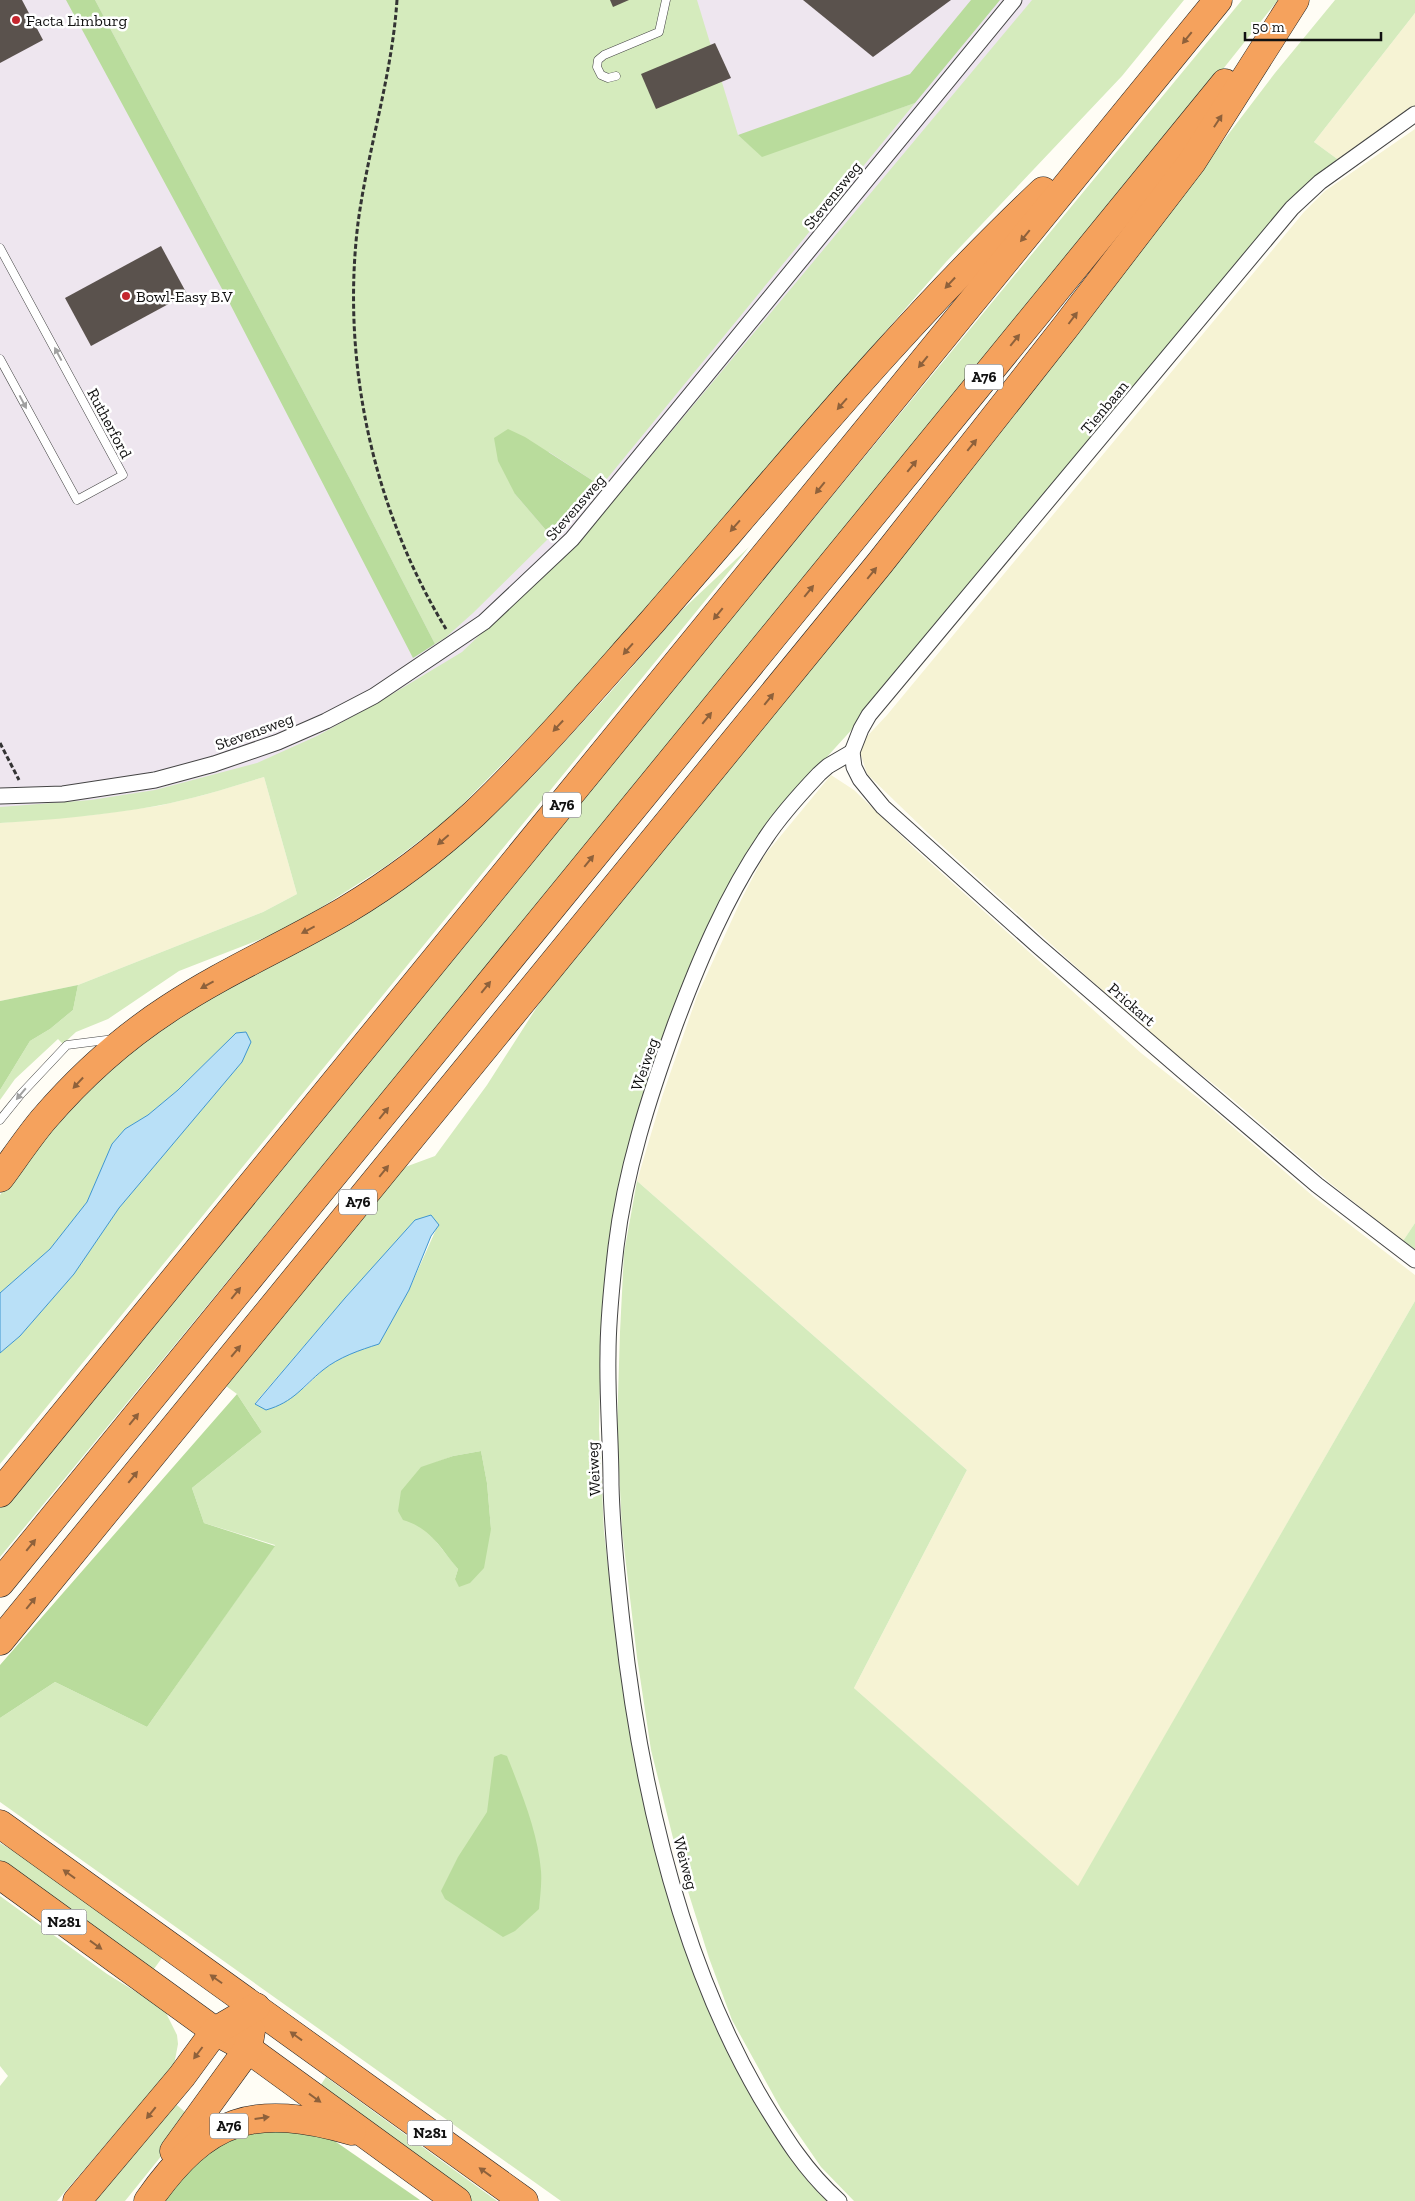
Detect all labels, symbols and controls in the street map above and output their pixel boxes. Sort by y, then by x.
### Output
scale bar [1245,10,1381,42]
place label: Facta Limburg [26,11,127,30]
marker: Facta Limburg [10,14,22,26]
text: 50 m [1252,18,1285,36]
one-way arrow [1182,31,1193,44]
one-way arrow [1213,115,1223,128]
street label: Stevensweg [799,157,866,233]
one-way arrow [1020,229,1031,242]
one-way arrow [944,277,956,289]
place label: Bowl-Easy B.V [136,287,233,306]
marker: Bowl-Easy B.V [120,290,132,302]
one-way arrow [1068,311,1078,325]
one-way arrow [1009,334,1020,347]
one-way arrow [53,348,62,361]
one-way arrow [917,355,928,368]
road number: A76 [965,364,1003,390]
street label: Tienbaan [1076,376,1133,438]
street label: Rutherford [83,385,136,462]
one-way arrow [19,394,27,409]
one-way arrow [836,398,848,410]
one-way arrow [967,438,977,452]
one-way arrow [906,459,917,472]
street label: Stevensweg [541,470,609,544]
one-way arrow [815,481,826,494]
one-way arrow [729,520,741,532]
one-way arrow [866,567,877,580]
one-way arrow [803,585,814,598]
one-way arrow [712,607,723,620]
one-way arrow [622,642,634,654]
one-way arrow [764,693,775,706]
street label: Stevensweg [213,709,296,754]
one-way arrow [701,711,712,724]
one-way arrow [552,720,564,732]
road number: A76 [543,792,581,818]
one-way arrow [436,835,449,846]
one-way arrow [584,855,595,868]
one-way arrow [301,926,315,934]
street label: Prickart [1104,979,1159,1030]
one-way arrow [199,981,214,989]
one-way arrow [481,981,492,994]
street label: Weiweg [627,1035,662,1093]
one-way arrow [72,1077,84,1089]
one-way arrow [16,1087,27,1100]
one-way arrow [378,1107,389,1120]
one-way arrow [378,1165,389,1178]
road number: A76 [339,1190,377,1214]
one-way arrow [231,1287,242,1300]
one-way arrow [231,1345,242,1358]
one-way arrow [128,1413,139,1426]
street label: Weiweg [583,1441,604,1497]
one-way arrow [128,1471,139,1484]
one-way arrow [25,1539,36,1552]
one-way arrow [25,1597,36,1610]
street label: Weiweg [669,1834,702,1892]
one-way arrow [62,1869,76,1879]
road number: N281 [42,1910,86,1934]
one-way arrow [89,1940,103,1950]
one-way arrow [209,1974,223,1984]
one-way arrow [289,2031,303,2041]
one-way arrow [193,2046,204,2059]
one-way arrow [309,2093,322,2103]
one-way arrow [145,2107,156,2120]
road number: A76 [210,2114,248,2138]
one-way arrow [255,2114,271,2122]
road number: N281 [408,2120,452,2146]
one-way arrow [479,2167,492,2178]

